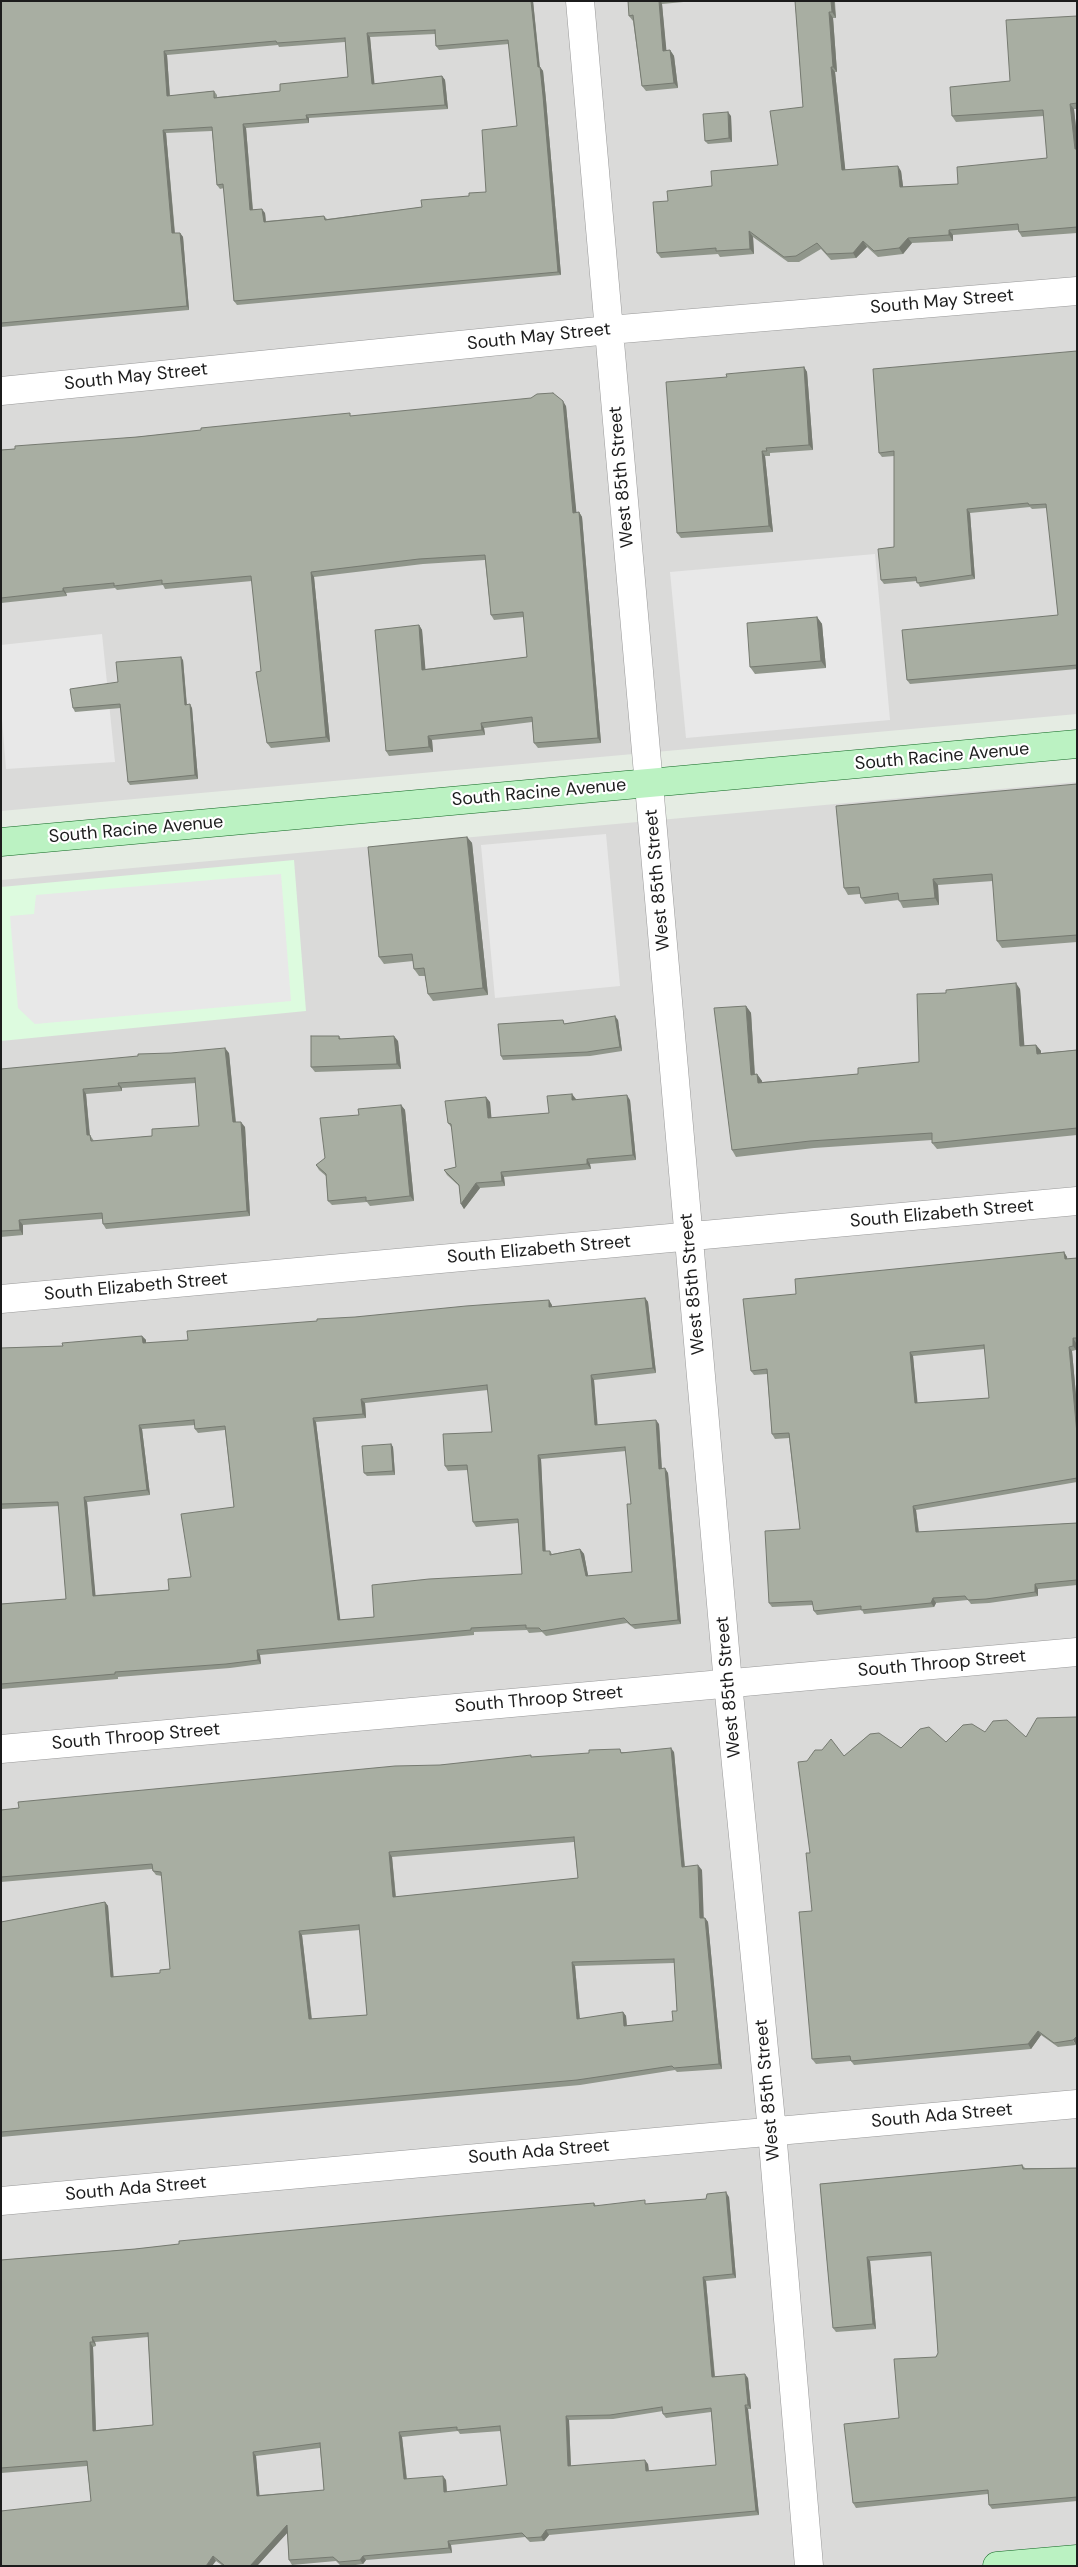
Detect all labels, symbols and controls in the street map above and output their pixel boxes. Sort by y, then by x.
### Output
street label: South May Street [869,285,1015,319]
street label: South May Street [466,319,612,355]
street label: South May Street [63,359,209,395]
street label: West 85th Street [605,405,639,549]
street label: South Racine Avenue [854,739,1030,775]
street label: South Racine Avenue [451,775,627,811]
street label: West 85th Street [641,808,675,952]
street label: South Racine Avenue [48,812,224,848]
street label: South Elizabeth Street [849,1195,1035,1233]
street label: West 85th Street [676,1212,710,1356]
street label: South Elizabeth Street [446,1231,632,1269]
street label: South Elizabeth Street [43,1268,229,1306]
street label: West 85th Street [712,1615,746,1759]
street label: South Throop Street [857,1646,1027,1682]
street label: South Throop Street [454,1682,624,1718]
street label: South Throop Street [51,1719,221,1755]
street label: West 85th Street [751,2018,785,2162]
street label: South Ada Street [870,2099,1014,2133]
street label: South Ada Street [467,2135,611,2169]
street label: South Ada Street [64,2172,208,2206]

